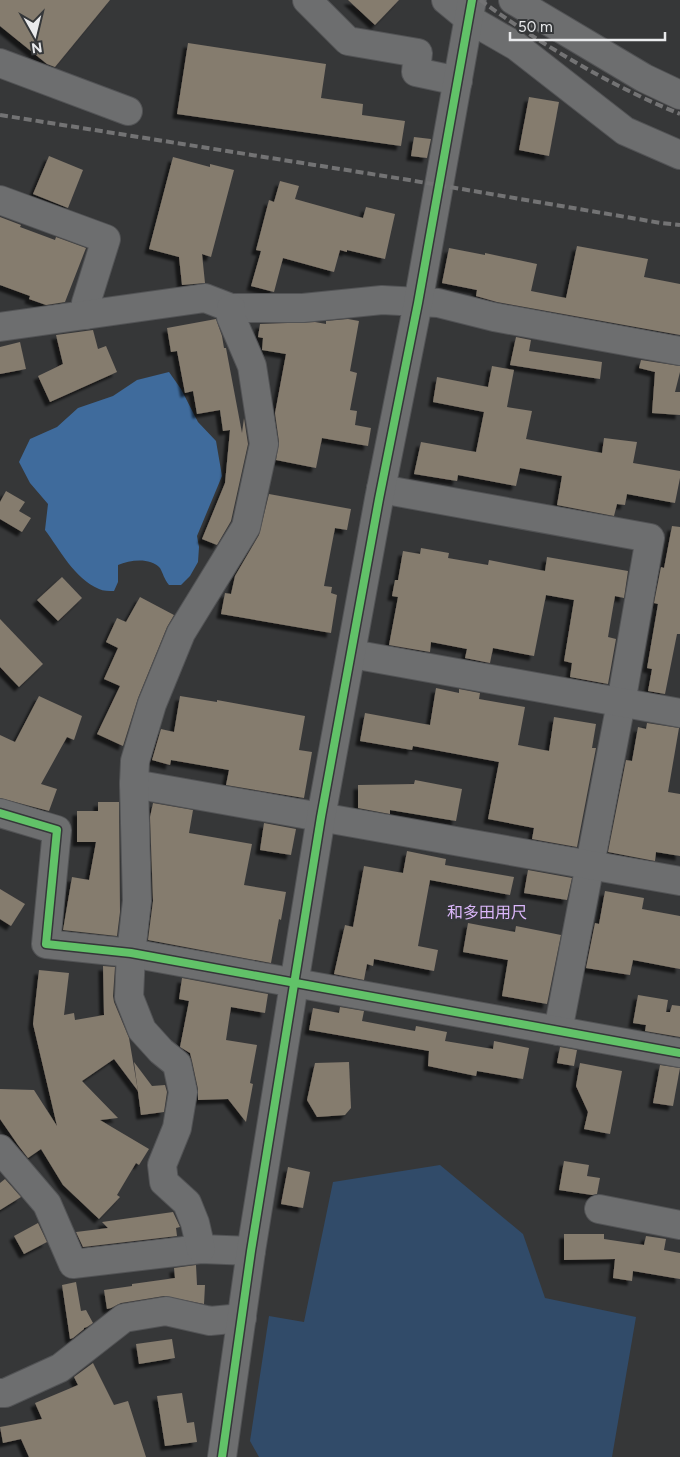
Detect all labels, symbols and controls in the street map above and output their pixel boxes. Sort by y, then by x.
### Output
north arrow [10,10,60,60]
scale bar [510,10,665,42]
text: 50 m [518,18,553,36]
text: N [30,38,43,57]
district label: 和多田用尺 [447,903,527,922]

